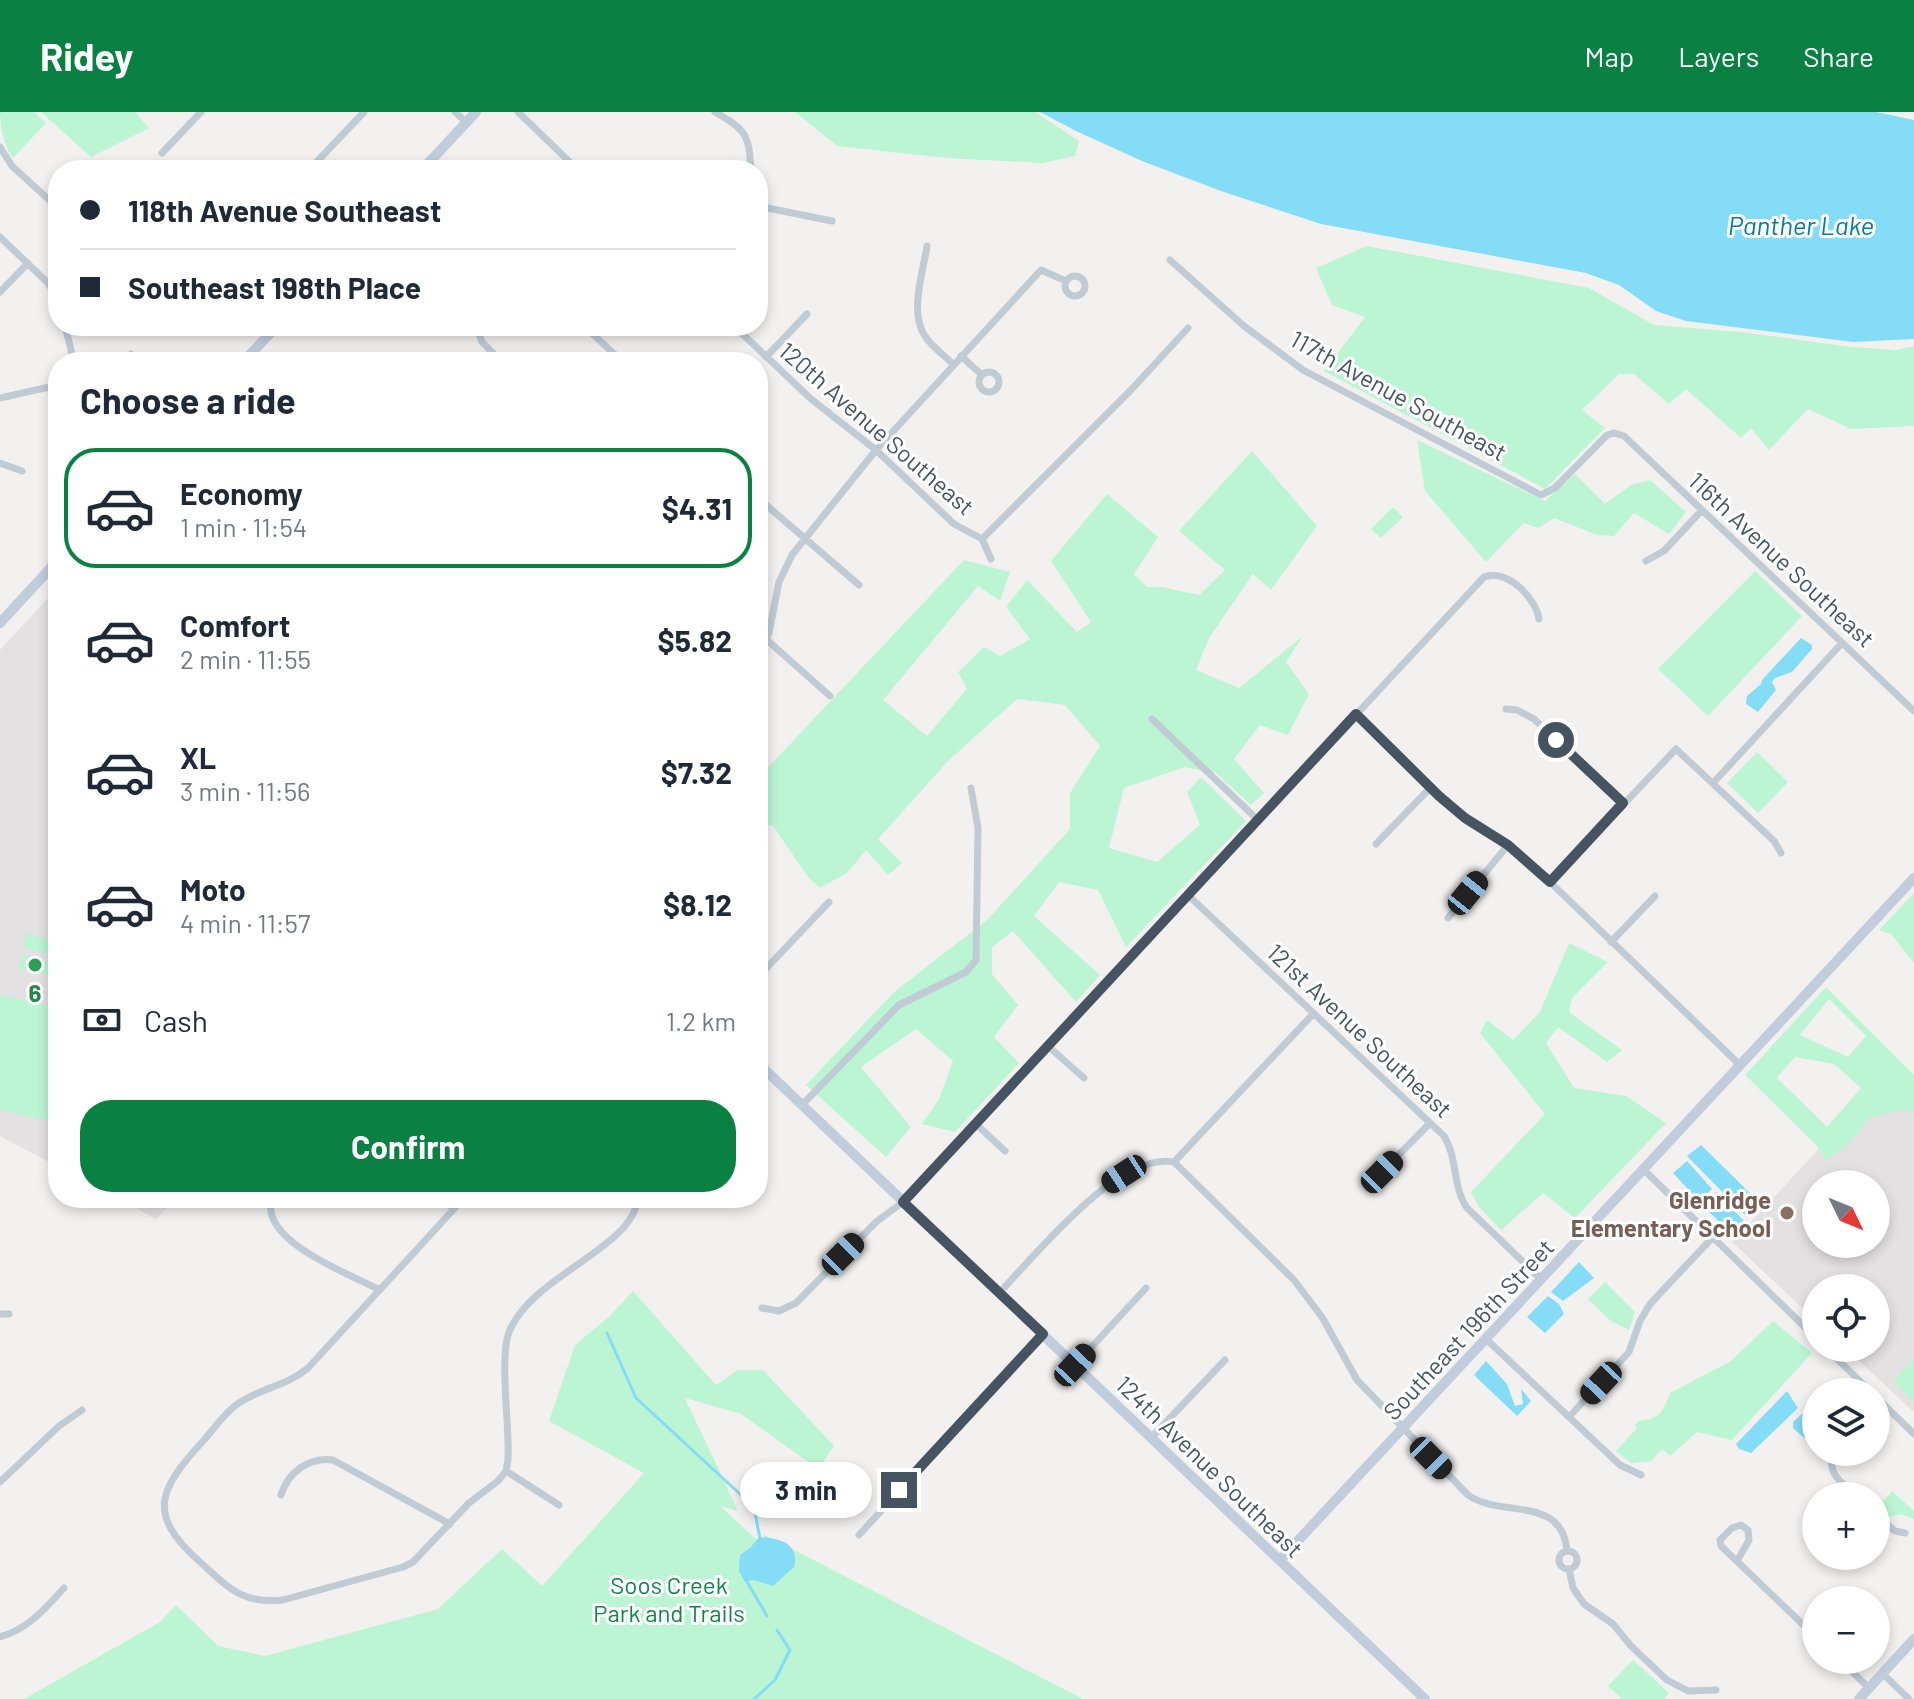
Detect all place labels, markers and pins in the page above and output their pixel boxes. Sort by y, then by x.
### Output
marker: 6 [26,956,44,974]
place label: 6 [29,978,42,1007]
place label: Glenridge Elementary School [1571,1185,1771,1242]
marker: Glenridge Elementary School [1778,1204,1796,1222]

